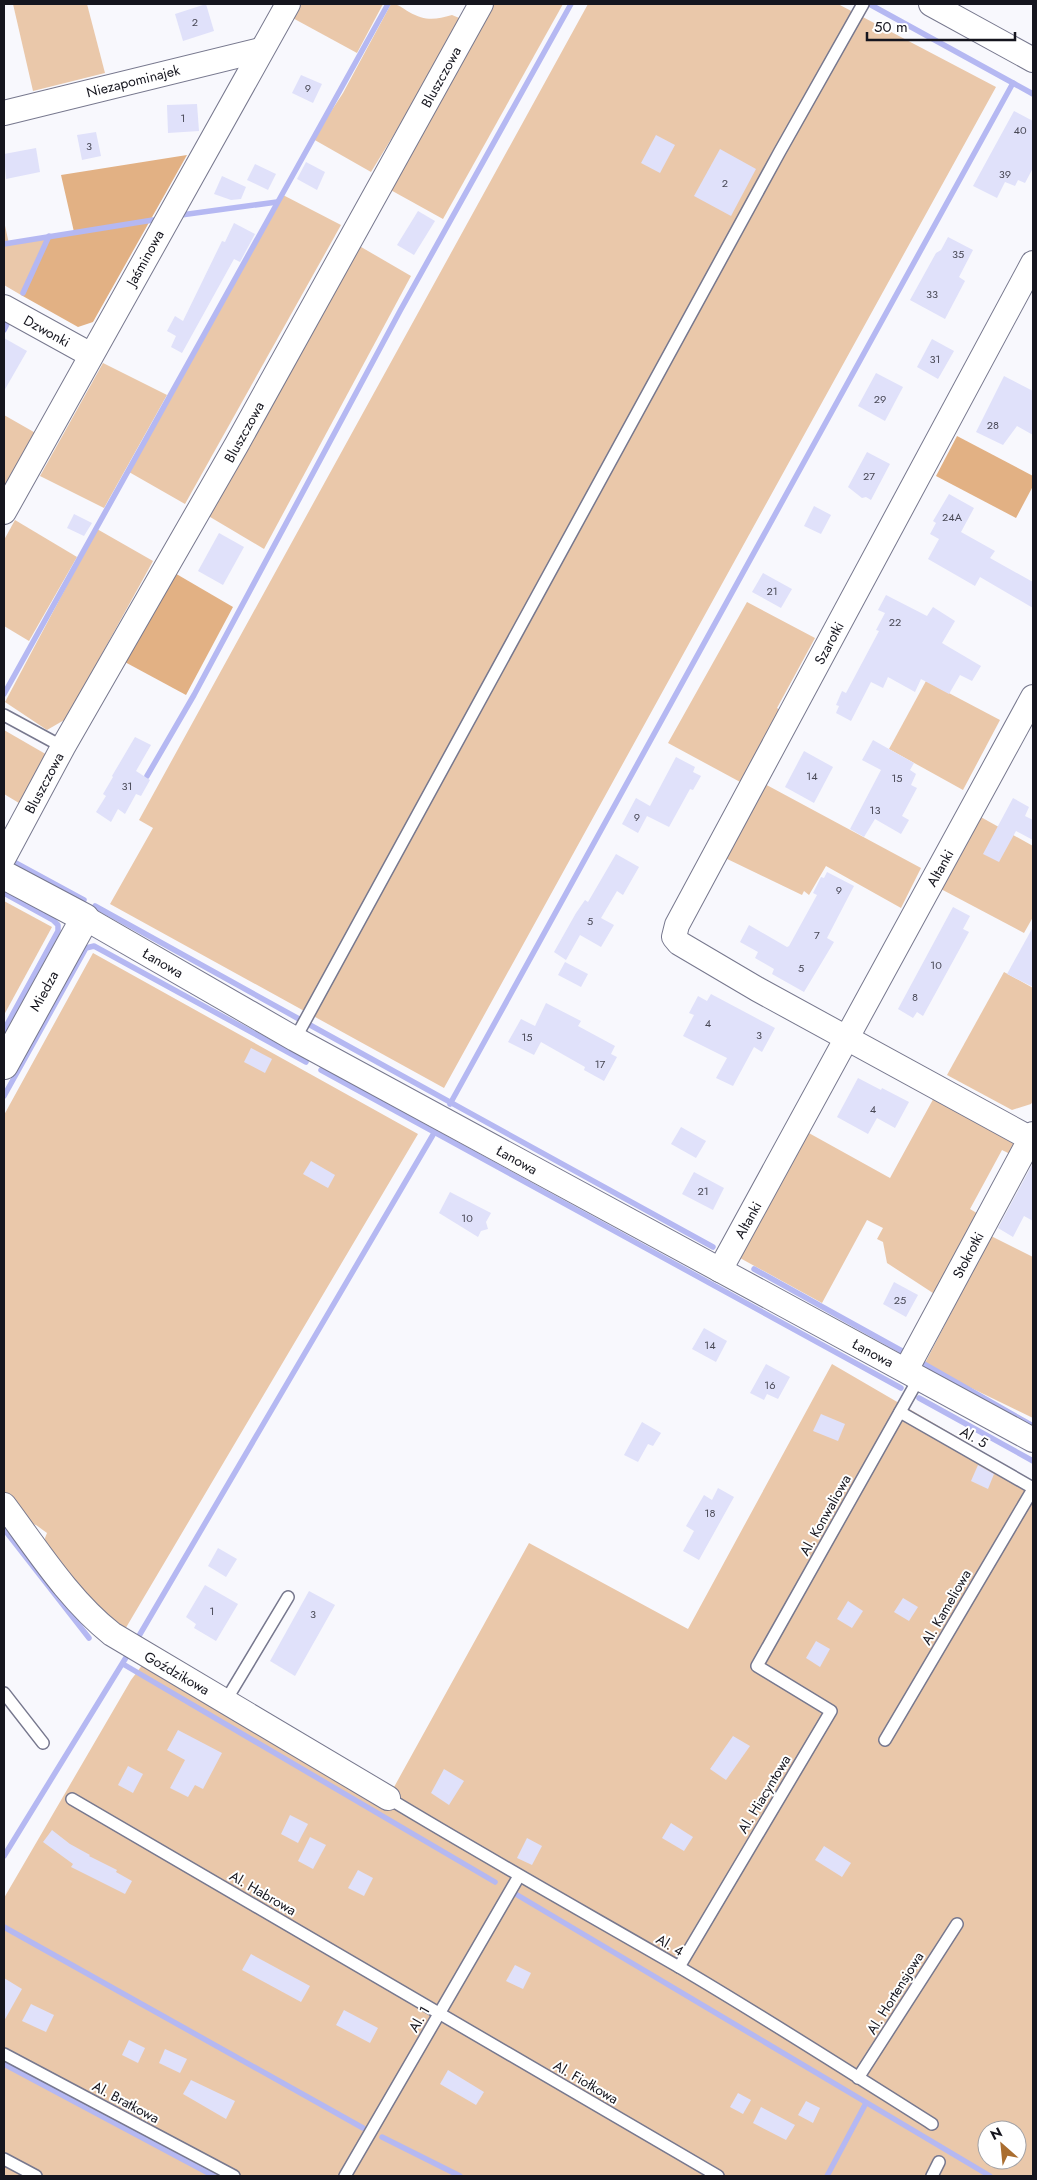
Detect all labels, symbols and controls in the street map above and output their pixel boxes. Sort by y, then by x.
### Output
scale bar [867,10,1014,42]
house number: 2 [192,14,198,30]
text: 50 m [874,16,908,38]
street label: Bluszczowa [416,43,466,111]
street label: Niezapominajek [84,60,183,102]
house number: 9 [305,80,311,96]
house number: 1 [181,110,185,126]
house number: 40 [1013,122,1027,138]
house number: 3 [86,138,92,154]
house number: 39 [999,166,1011,182]
house number: 2 [722,175,728,191]
street label: Jaśminowa [120,226,169,291]
house number: 35 [952,246,964,262]
house number: 33 [926,286,938,302]
street label: Dzwonki [20,310,74,352]
house number: 31 [930,351,940,367]
house number: 29 [874,391,886,407]
street label: Bluszczowa [219,398,269,466]
house number: 28 [987,417,999,433]
house number: 27 [863,468,875,484]
house number: 24A [942,509,963,525]
house number: 21 [766,583,778,599]
house number: 22 [889,614,901,630]
street label: Szarotki [809,618,849,668]
street label: Bluszczowa [19,749,69,817]
house number: 14 [806,768,818,784]
house number: 15 [891,770,903,786]
house number: 31 [122,778,132,794]
house number: 13 [870,802,880,818]
house number: 9 [634,809,640,825]
street label: Altanki [922,846,958,890]
house number: 9 [836,882,842,898]
house number: 5 [587,913,593,929]
house number: 7 [814,927,820,943]
street label: Łanowa [138,943,187,983]
house number: 10 [930,957,942,973]
house number: 5 [798,960,804,976]
street label: Miedza [25,967,63,1015]
house number: 8 [912,989,918,1005]
house number: 4 [705,1015,712,1031]
house number: 3 [756,1027,762,1043]
house number: 15 [521,1029,533,1045]
house number: 17 [595,1056,606,1072]
house number: 4 [870,1101,877,1117]
street label: Łanowa [492,1140,541,1179]
house number: 21 [697,1183,709,1199]
street label: Altanki [730,1198,766,1242]
house number: 10 [461,1210,473,1226]
street label: Stokrotki [947,1228,989,1282]
house number: 25 [894,1292,906,1308]
street label: Łanowa [848,1333,897,1372]
house number: 14 [704,1337,716,1353]
house number: 16 [764,1377,776,1393]
street label: Al. 5 [957,1421,992,1453]
street label: Al. Konwaliowa [794,1471,856,1559]
house number: 18 [705,1505,715,1521]
street label: Al. Kameliowa [916,1566,976,1648]
house number: 1 [210,1603,214,1619]
house number: 3 [310,1606,316,1622]
street label: Goździkowa [141,1646,213,1700]
street label: Al. Hiacyntowa [733,1751,795,1837]
street label: Al. Habrowa [226,1866,300,1920]
street label: Al. 4 [652,1929,688,1961]
street label: Al. Hortensjowa [862,1948,928,2038]
street label: Al. 1 [404,2002,434,2036]
street label: Al. Fiołkowa [550,2055,622,2109]
street label: Al. Bratkowa [89,2076,163,2128]
north arrow [977,2120,1027,2170]
text: N [987,2122,1006,2145]

